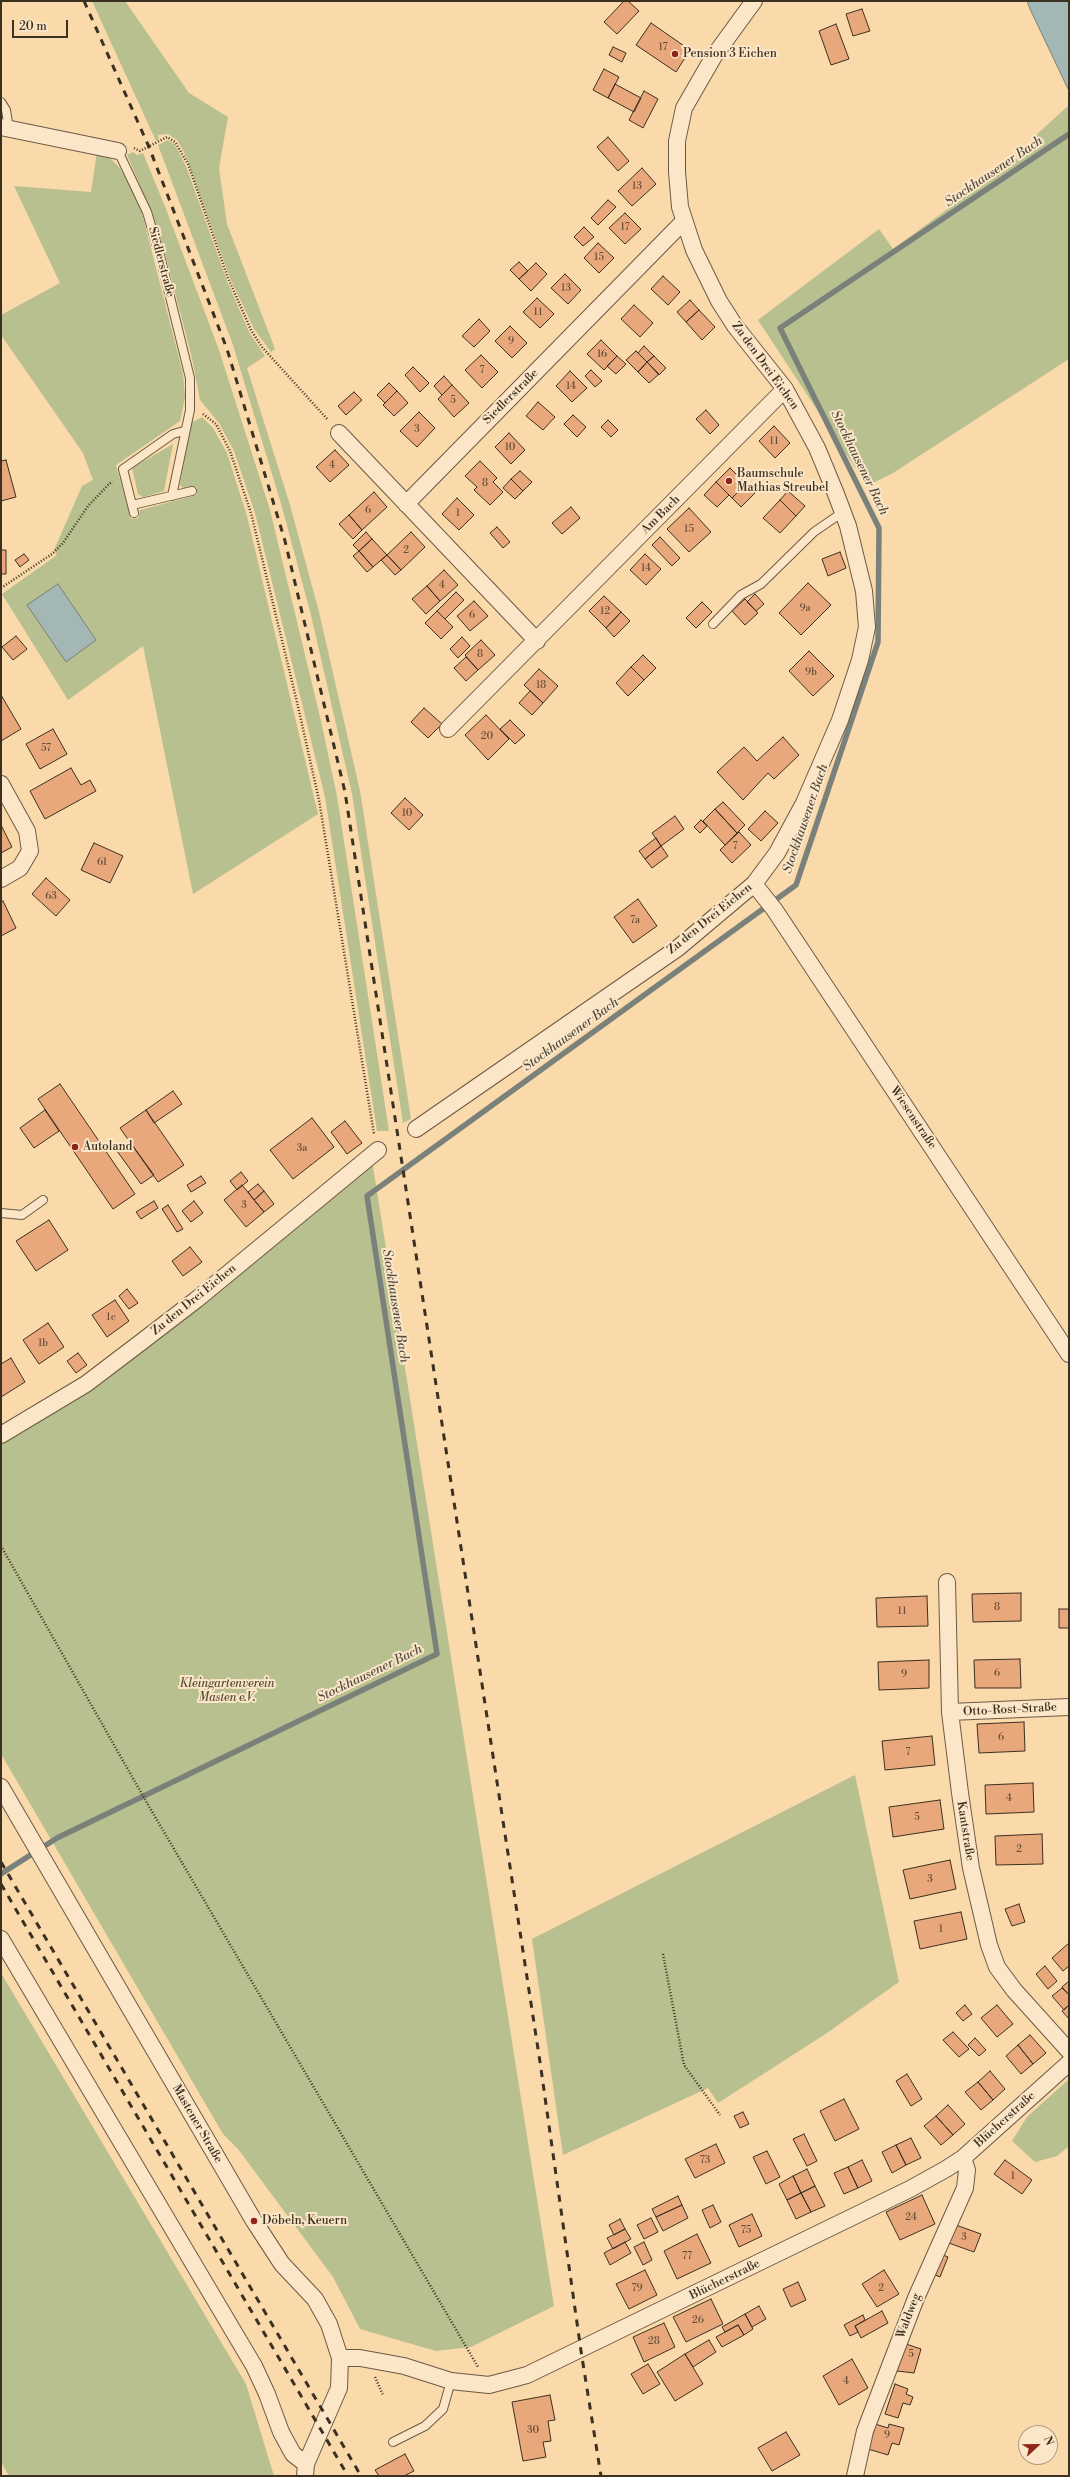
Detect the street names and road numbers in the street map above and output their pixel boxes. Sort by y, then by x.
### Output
street label: Siedlerstraße [145,225,177,299]
street label: Zu den Drei Eichen [728,319,802,413]
street label: Siedlerstraße [480,366,542,428]
street label: Am Bach [639,493,683,537]
street label: Zu den Drei Eichen [665,880,755,958]
street label: Wiesenstraße [887,1084,939,1152]
street label: Zu den Drei Eichen [149,1261,239,1339]
street label: Otto-Rost-Straße [963,1700,1057,1720]
street label: Kantstraße [953,1800,977,1862]
street label: Mastener Straße [169,2082,225,2166]
street label: Blücherstraße [972,2089,1038,2151]
street label: Blücherstraße [687,2257,763,2303]
street label: Waldweg [894,2291,924,2341]

